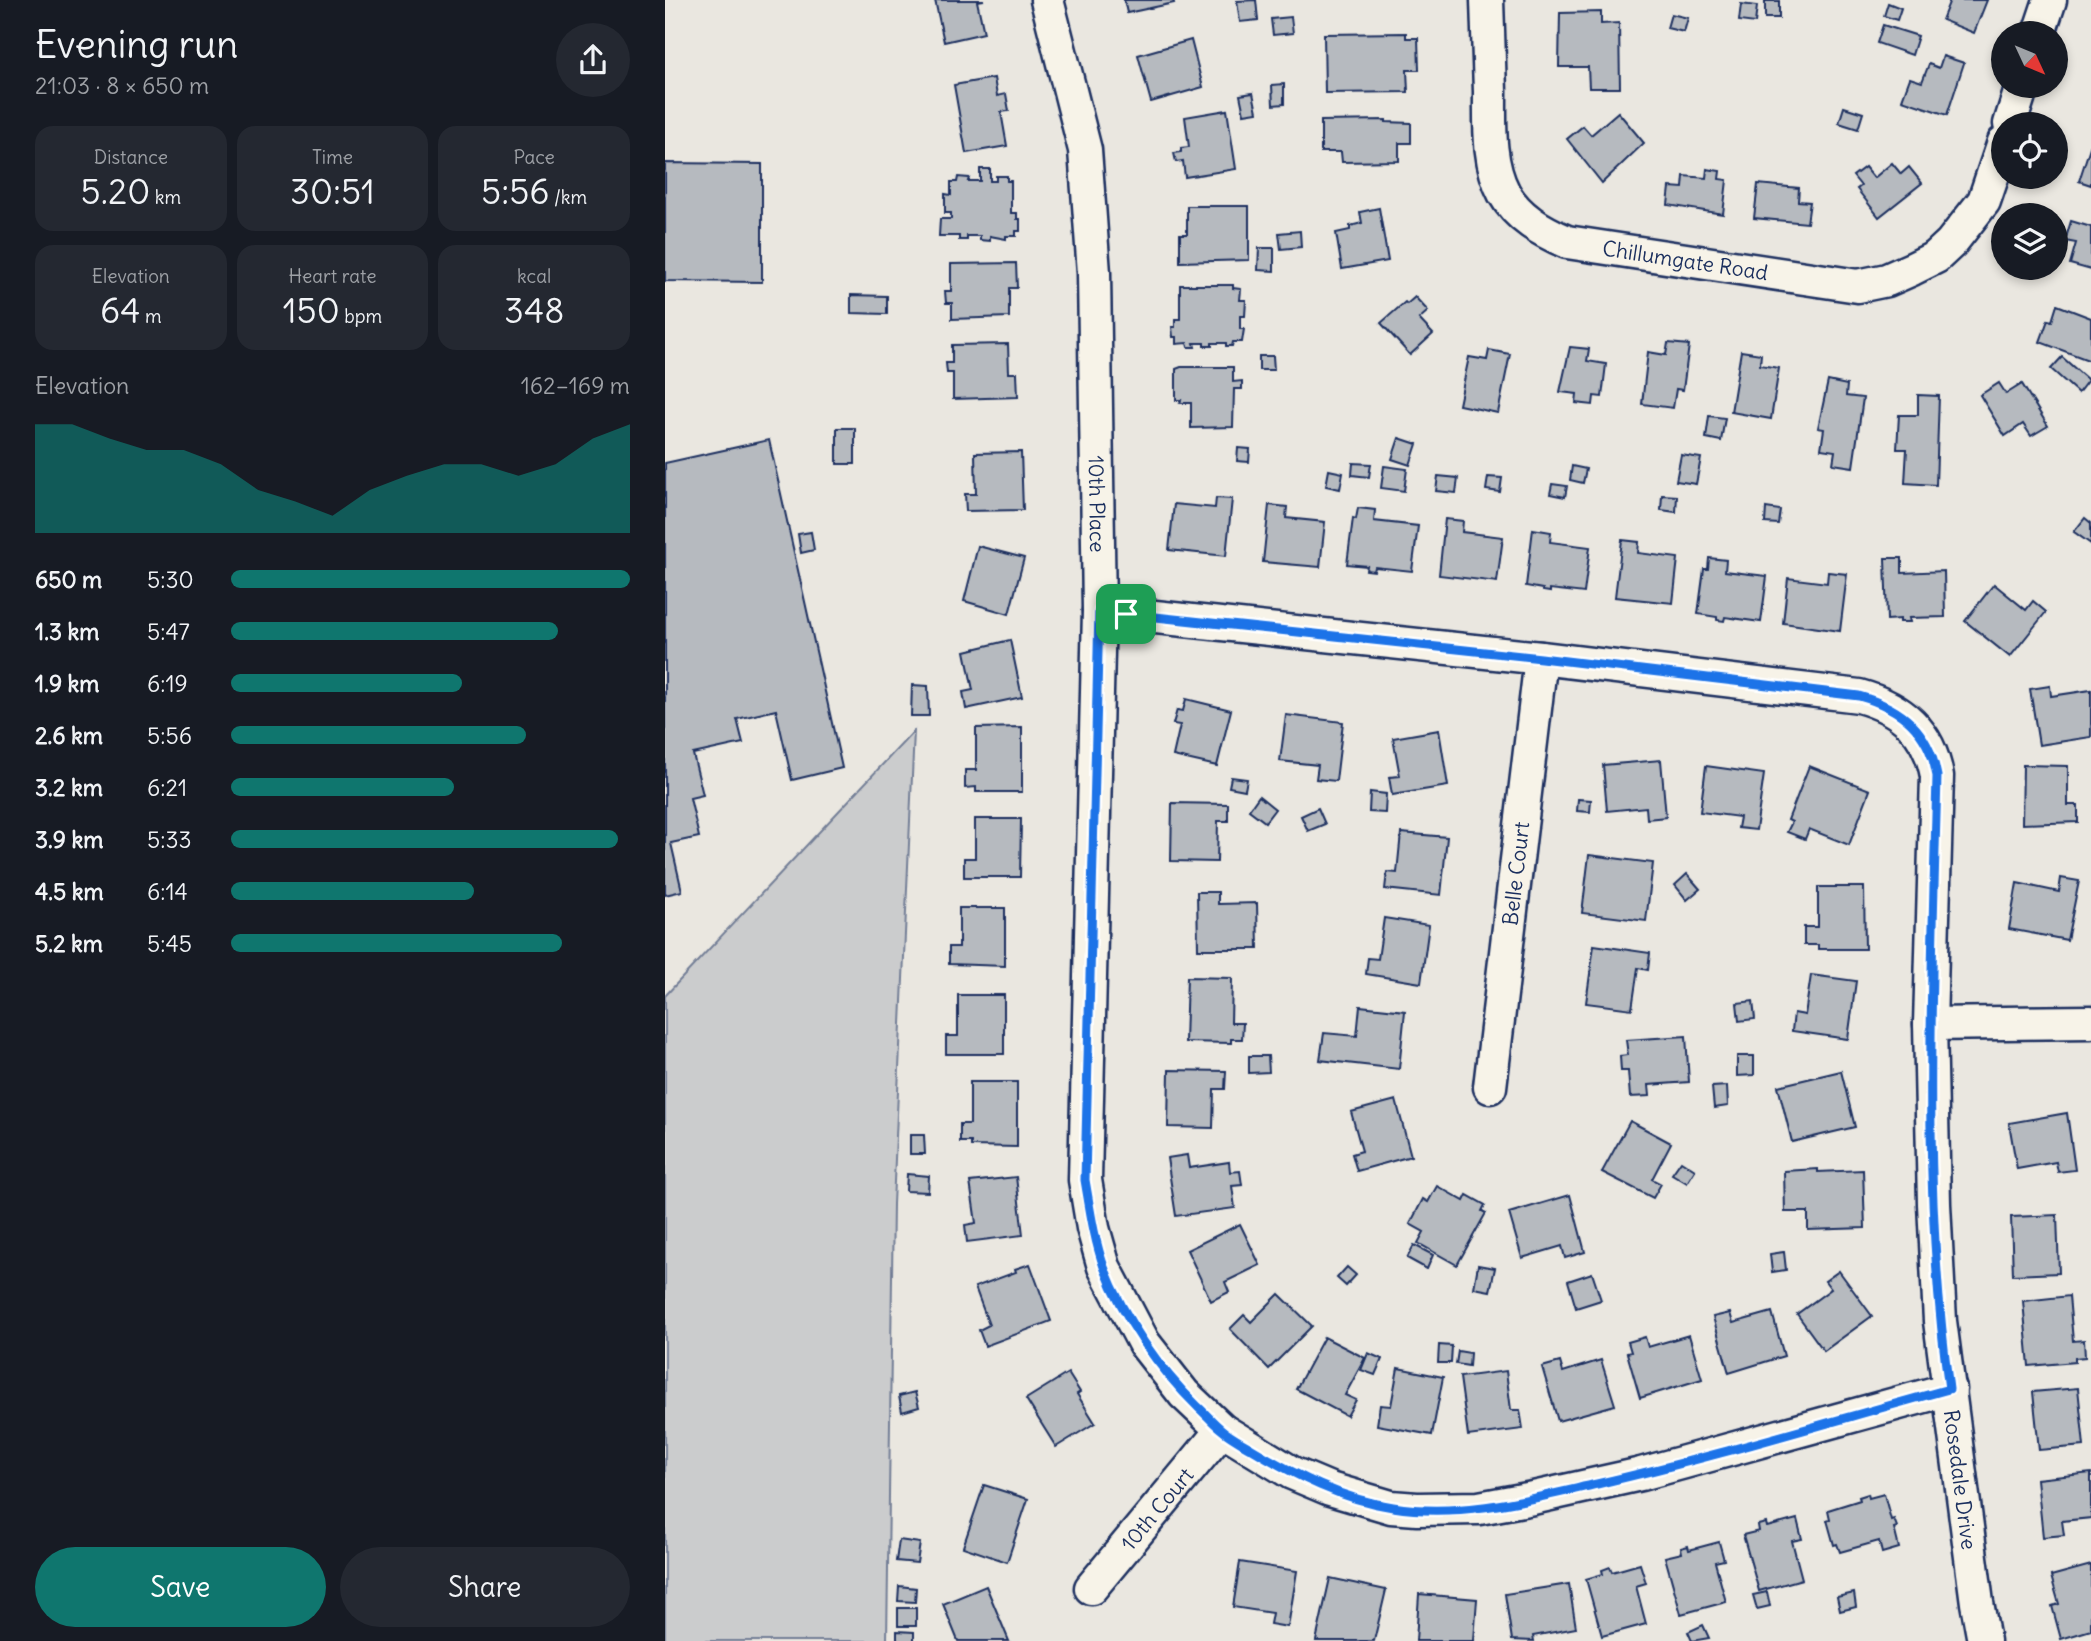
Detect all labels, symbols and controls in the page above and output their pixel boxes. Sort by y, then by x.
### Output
text: Evening run [35,21,238,68]
north arrow [1991,21,2069,98]
map controls [1991,21,2068,280]
button: share [556,23,630,97]
text: 21:03 · 8 × 650 m [35,71,209,100]
button: locate [1991,112,2068,189]
text: Distance [94,145,168,169]
text: Time [312,145,353,169]
text: Pace [514,145,555,169]
text: 5.20 [81,169,150,213]
text: 30:51 [290,169,375,213]
text: 5:56 [481,169,549,213]
text: km [150,185,181,209]
text: /km [549,185,587,209]
button: layers [1991,203,2068,280]
street label: Chillumgate Road [1601,234,1770,286]
text: Elevation [92,264,170,288]
text: Heart rate [288,264,377,288]
text: kcal [517,264,551,288]
text: 64 [100,288,140,332]
text: 150 [283,288,340,332]
text: 348 [504,288,564,332]
text: m [140,304,162,328]
text: bpm [340,304,382,328]
text: Elevation [35,371,129,400]
text: 162–169 m [521,371,630,400]
street label: 10th Place [1083,455,1112,553]
text: 650 m [35,565,102,594]
text: 5:30 [147,565,194,594]
pin [1096,584,1156,644]
icon: arrive [1107,595,1145,633]
text: 1.3 km [35,617,99,646]
text: 5:47 [147,617,190,646]
text: 1.9 km [35,669,100,698]
text: 6:19 [147,669,188,698]
text: 2.6 km [35,721,103,750]
text: 5:56 [147,721,192,750]
text: 3.2 km [35,773,103,802]
text: 6:21 [147,773,187,802]
street label: Belle Court [1496,820,1535,927]
text: 3.9 km [35,825,103,854]
text: 5:33 [147,825,192,854]
text: 4.5 km [35,877,104,906]
text: 6:14 [147,877,188,906]
text: 5.2 km [35,929,103,958]
text: 5:45 [147,929,192,958]
street label: Rosedale Drive [1938,1408,1983,1551]
street label: 10th Court [1115,1462,1199,1556]
button: Save [35,1547,326,1627]
button: Share [340,1547,630,1627]

